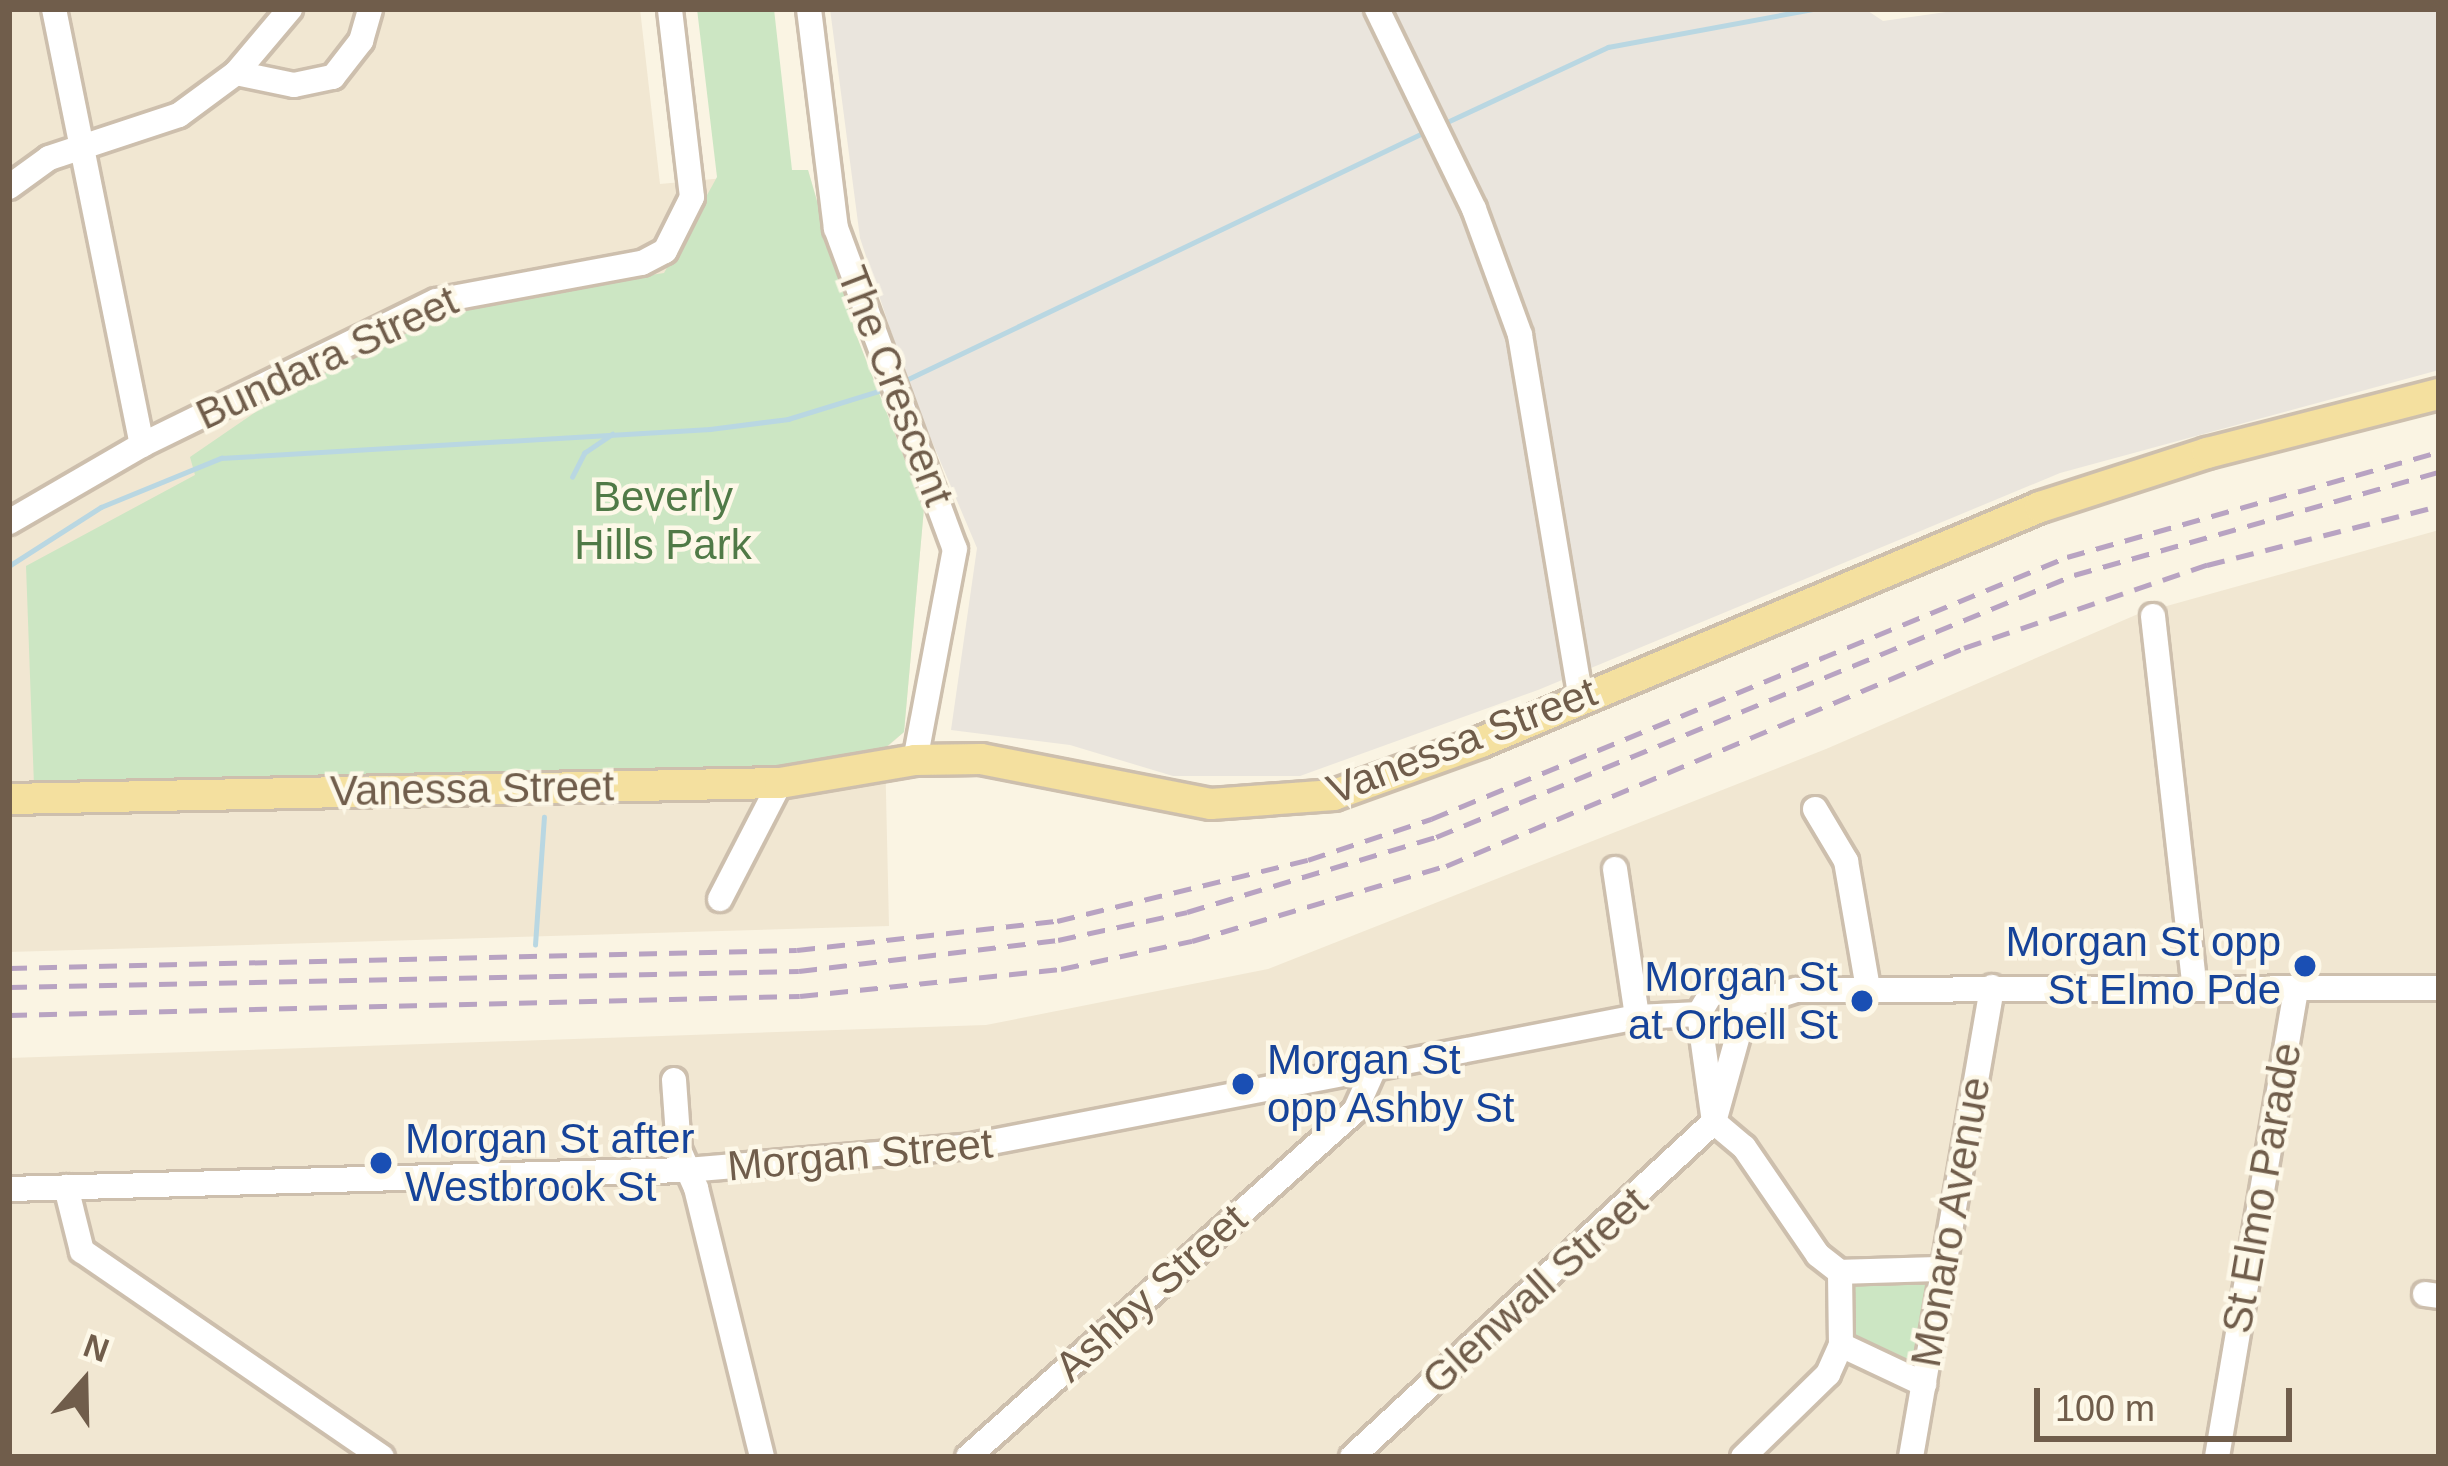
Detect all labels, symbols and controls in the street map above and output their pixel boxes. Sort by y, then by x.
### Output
street label: The Crescent [826,259,964,513]
street label: Bundara Street [188,275,466,441]
park label: Beverly Hills Park [574,472,752,570]
street label: Vanessa Street [1320,667,1604,815]
street label: Vanessa Street [330,761,614,817]
place label: Morgan St opp St Elmo Pde [2005,917,2281,1016]
place label: Morgan St at Orbell St [1628,952,1838,1050]
marker: Morgan St opp St Elmo Pde [2292,953,2318,979]
marker: Morgan St at Orbell St [1849,988,1875,1014]
place label: Morgan St opp Ashby St [1267,1035,1517,1134]
street label: St Elmo Parade [2212,1039,2312,1337]
marker: Morgan St opp Ashby St [1230,1071,1256,1097]
street label: Monaro Avenue [1901,1072,2001,1372]
place label: Morgan St after Westbrook St [405,1114,694,1212]
street label: Morgan Street [725,1118,995,1192]
marker: Morgan St after Westbrook St [368,1150,394,1176]
street label: Glenwall Street [1412,1177,1658,1405]
street label: Ashby Street [1045,1194,1257,1392]
north arrow [24,1322,144,1442]
text: N [79,1326,114,1369]
scale bar [2040,1364,2298,1438]
text: 100 m [2055,1388,2155,1429]

